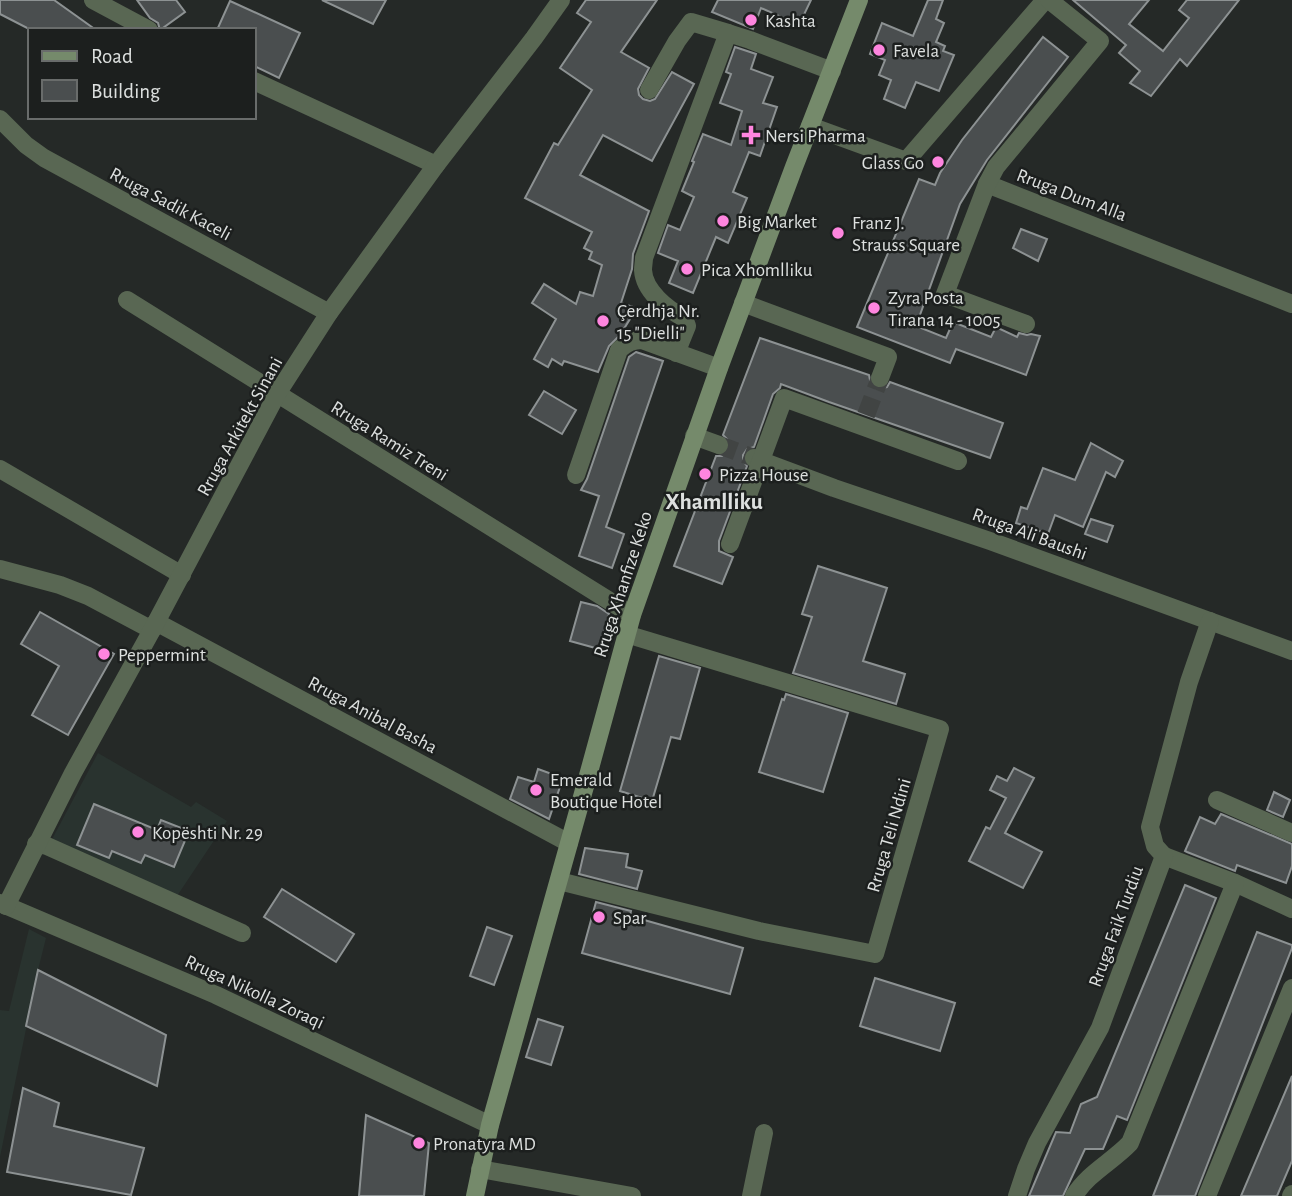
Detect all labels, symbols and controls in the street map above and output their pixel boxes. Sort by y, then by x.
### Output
marker: Kashta [743,12,759,28]
place label: Kashta [765,12,816,31]
legend [28,28,256,119]
marker: Favela [871,42,887,58]
place label: Favela [893,42,939,61]
text: Road [91,46,133,67]
text: Building [91,81,161,102]
marker: Nersi Pharma [743,127,759,143]
place label: Nersi Pharma [765,127,866,146]
place label: Glass Go [862,154,924,173]
marker: Glass Go [930,154,946,170]
street label: Rruga Sadik Kaceli [106,164,234,244]
street label: Rruga Dum Alla [1014,166,1129,225]
marker: Big Market [715,213,731,229]
place label: Big Market [737,213,817,232]
place label: Franz J. Strauss Square [852,214,960,255]
marker: Franz J. Strauss Square [830,225,846,241]
marker: Pica Xhomlliku [679,261,695,277]
place label: Pica Xhomlliku [701,261,813,280]
place label: Zyra Posta Tirana 14 - 1005 [888,289,1001,330]
marker: Zyra Posta Tirana 14 - 1005 [866,300,882,316]
place label: Çerdhja Nr. 15 "Dielli" [617,302,700,343]
marker: Çerdhja Nr. 15 "Dielli" [595,313,611,329]
street label: Rruga Arkitekt Sinani [194,354,286,500]
street label: Rruga Ramiz Treni [327,398,451,485]
marker: Pizza House [697,466,713,482]
place label: Pizza House [719,466,808,485]
district label: Xhamlliku [665,491,763,514]
street label: Rruga Ali Baushi [970,505,1089,564]
street label: Rruga Xhanfize Keko [591,509,656,660]
marker: Peppermint [96,646,112,662]
place label: Peppermint [118,646,206,665]
street label: Rruga Anibal Basha [305,673,440,757]
place label: Emerald Boutique Hotel [550,771,662,812]
street label: Rruga Teli Ndini [864,776,915,895]
marker: Emerald Boutique Hotel [528,782,544,798]
marker: Kopështi Nr. 29 [130,824,146,840]
place label: Kopështi Nr. 29 [152,824,263,843]
street label: Rruga Faik Turdiu [1086,863,1147,990]
marker: Spar [591,909,607,925]
place label: Spar [613,909,646,928]
street label: Rruga Nikolla Zoraqi [182,952,327,1033]
marker: Pronatyra MD [411,1135,427,1151]
place label: Pronatyra MD [433,1135,536,1154]

